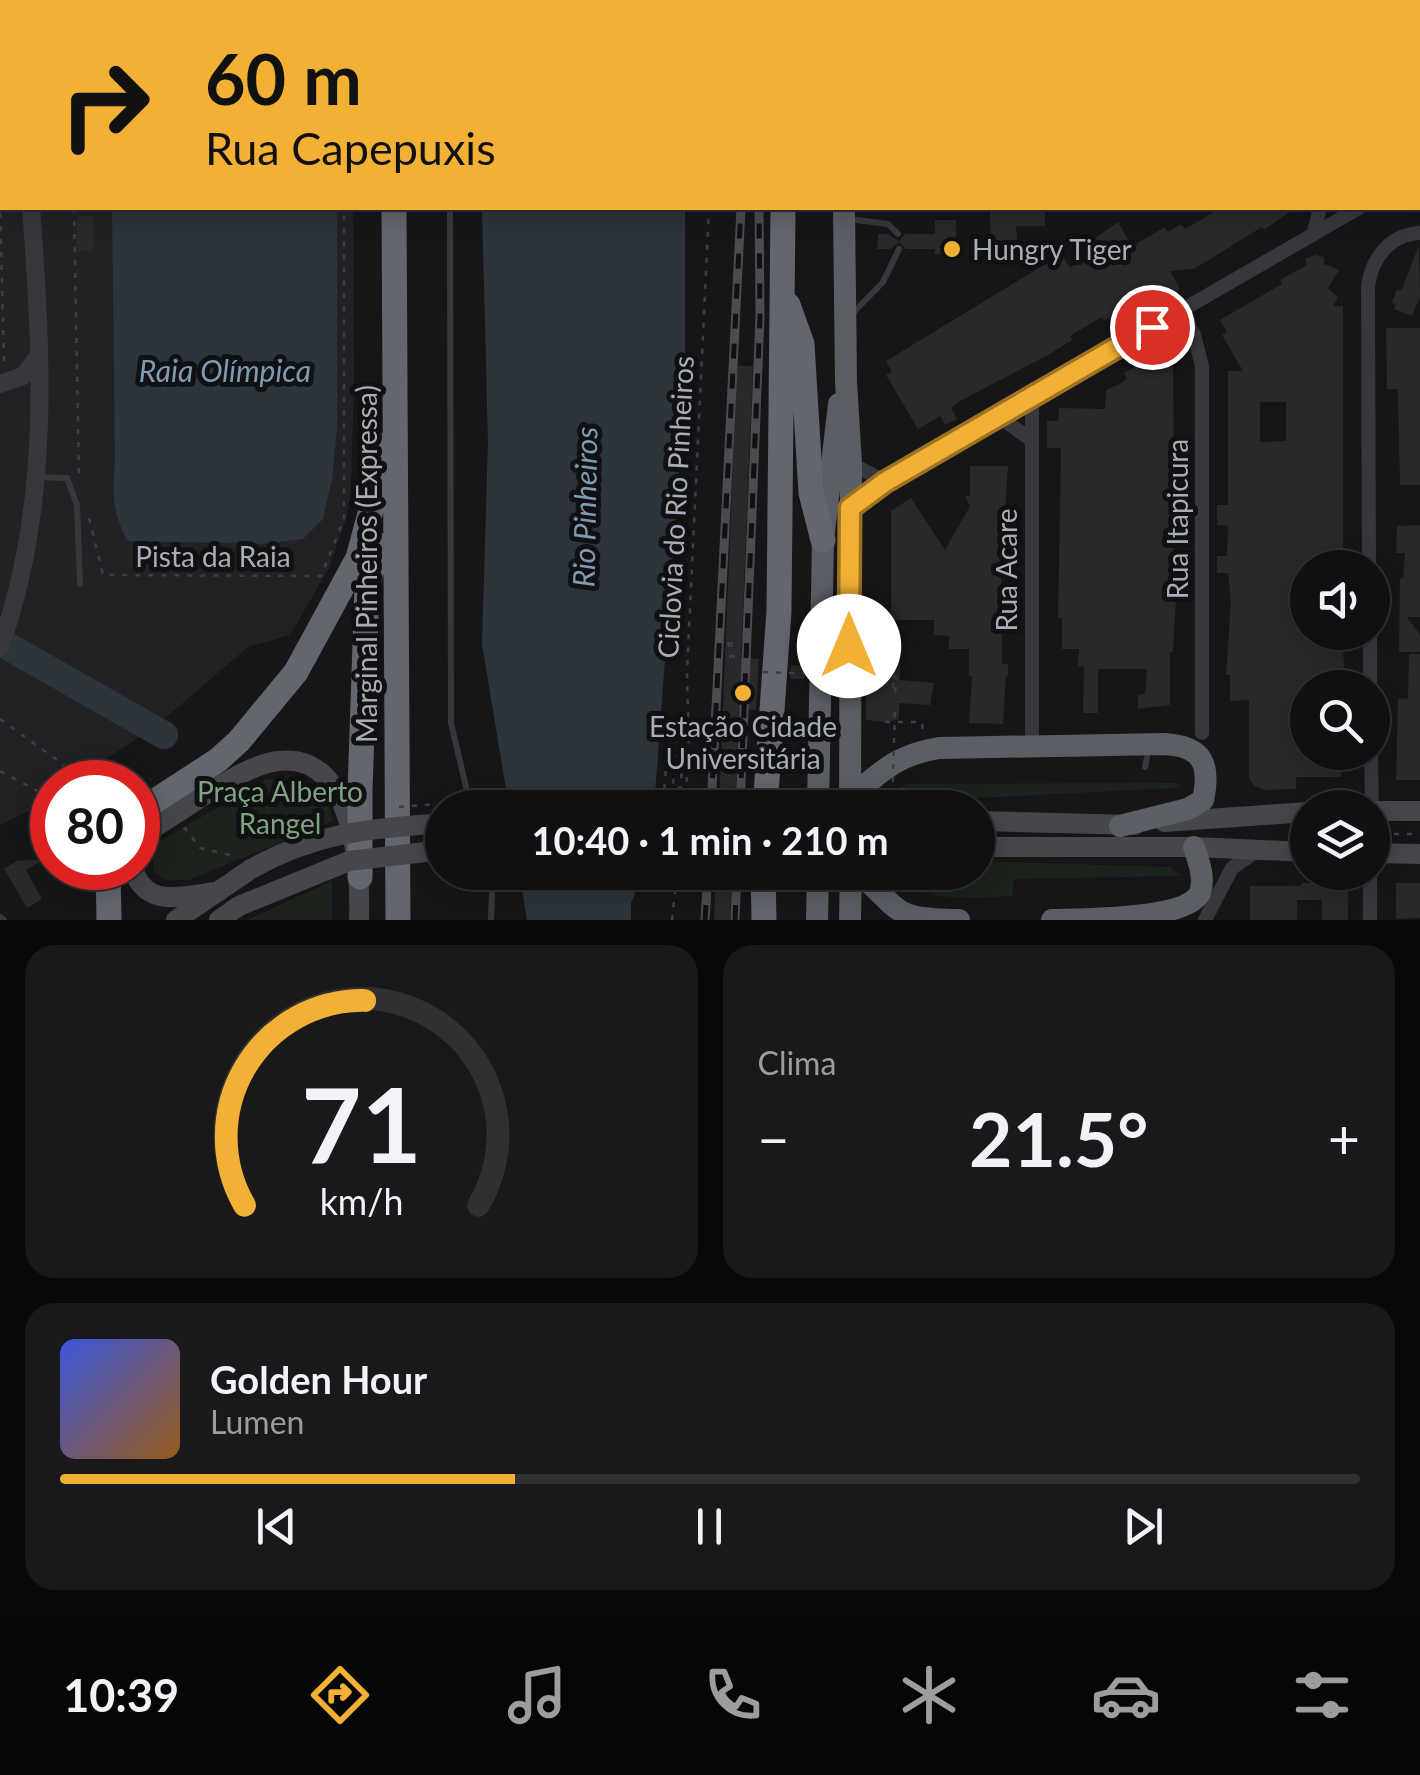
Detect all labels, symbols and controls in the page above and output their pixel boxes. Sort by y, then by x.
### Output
text: 60 m [205,36,362,120]
icon: right [40,40,170,170]
text: Rua Capepuxis [205,121,496,175]
place label: Hungry Tiger [972,232,1132,266]
marker: Hungry Tiger [941,238,963,260]
pin [1110,285,1195,370]
icon: arrive [1125,300,1180,355]
water label: Raia Olímpica [139,352,311,388]
street label: Ciclovia do Rio Pinheiros [650,355,700,659]
street label: Marginal Pinheiros (Expressa) [349,385,383,743]
water label: Rio Pinheiros [565,426,603,588]
street label: Rua Itapicura [1160,439,1194,599]
street label: Rua Acare [989,509,1023,632]
street label: Pista da Raia [135,539,291,573]
map controls [1290,550,1390,890]
button: sound [1290,550,1390,650]
position arrow [797,594,901,698]
button: search [1290,670,1390,770]
marker: Estação Cidade Universitária [732,682,754,704]
place label: Estação Cidade Universitária [649,709,837,775]
speed limit sign: 80 [30,760,160,890]
park label: Praça Alberto Rangel [197,774,363,840]
button: layers [1290,790,1390,890]
text: 10:40 · 1 min · 210 m [531,817,889,863]
text: Clima [758,1043,836,1082]
text: 71 [301,1060,422,1185]
text: 21.5° [969,1093,1148,1183]
text: − [758,1105,789,1171]
text: + [1328,1105,1360,1171]
text: km/h [319,1180,403,1223]
text: Golden Hour [210,1356,427,1402]
text: Lumen [210,1402,304,1441]
icon: previous [249,1499,304,1554]
icon: pause [682,1499,737,1554]
icon: next [1116,1499,1171,1554]
icon: directions [305,1660,375,1730]
icon: music [502,1660,572,1730]
icon: phone [698,1660,768,1730]
icon: climate [894,1660,964,1730]
icon: car [1091,1660,1161,1730]
icon: filters [1287,1660,1357,1730]
text: 10:39 [63,1668,179,1722]

